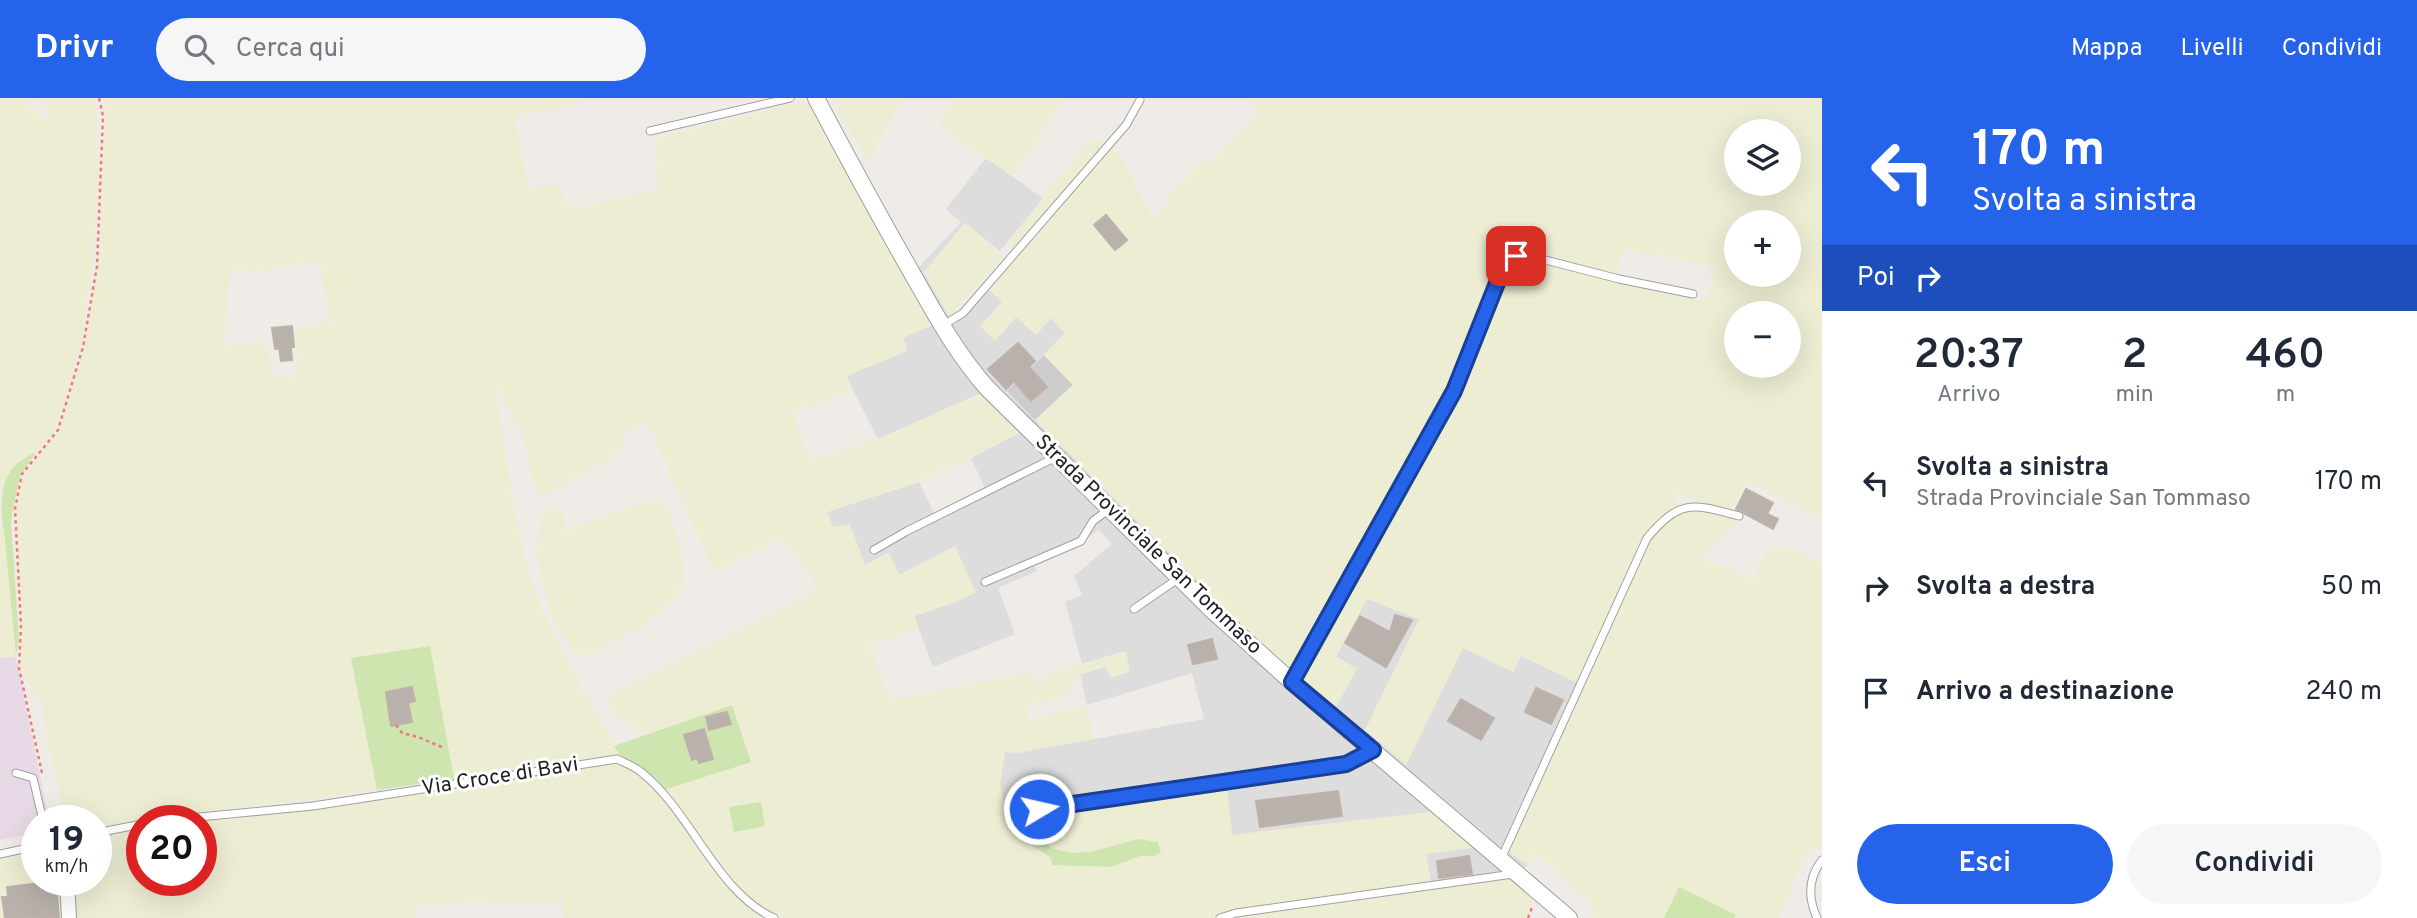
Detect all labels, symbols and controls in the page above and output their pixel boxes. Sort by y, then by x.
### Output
search box [156,18,646,81]
text: Drivr [35,28,114,70]
icon: search [180,30,218,68]
text: Cerca qui [236,33,345,66]
text: Mappa [2071,34,2142,64]
text: Livelli [2180,34,2244,64]
text: Condividi [2282,34,2382,64]
map controls [1724,119,1801,378]
button: layers [1724,119,1801,196]
text: 170 m [1972,121,2105,183]
icon: left [1857,126,1948,217]
text: Svolta a sinistra [1972,182,2197,222]
button: + [1724,210,1801,287]
pin [1486,226,1546,286]
icon: arrive [1497,237,1535,275]
icon: right [1909,259,1947,297]
text: Poi [1857,262,1895,295]
button: − [1724,301,1801,378]
text: 20:37 [1914,330,2024,383]
text: 2 [2122,330,2148,383]
text: 460 [2246,330,2325,383]
text: Arrivo [1937,381,2001,410]
text: min [2116,381,2154,410]
text: m [2276,381,2295,410]
street label: Strada Provinciale San Tommaso [1029,429,1267,661]
text: Svolta a sinistra [1916,452,2109,485]
icon: left [1857,464,1895,502]
text: 170 m [2315,466,2382,499]
text: Strada Provinciale San Tommaso [1916,485,2251,514]
icon: right [1857,569,1895,607]
text: Svolta a destra [1916,571,2095,604]
text: 50 m [2321,571,2382,604]
icon: arrive [1857,674,1895,712]
text: Arrivo a destinazione [1916,676,2174,709]
text: 240 m [2305,676,2382,709]
street label: Via Croce di Bavi [420,751,580,803]
position arrow [1002,772,1076,846]
speed limit sign: 20 [126,805,217,896]
text: 19 [49,819,84,863]
button: Esci [1857,824,2113,904]
button: Condividi [2127,824,2382,904]
text: km/h [45,856,88,879]

